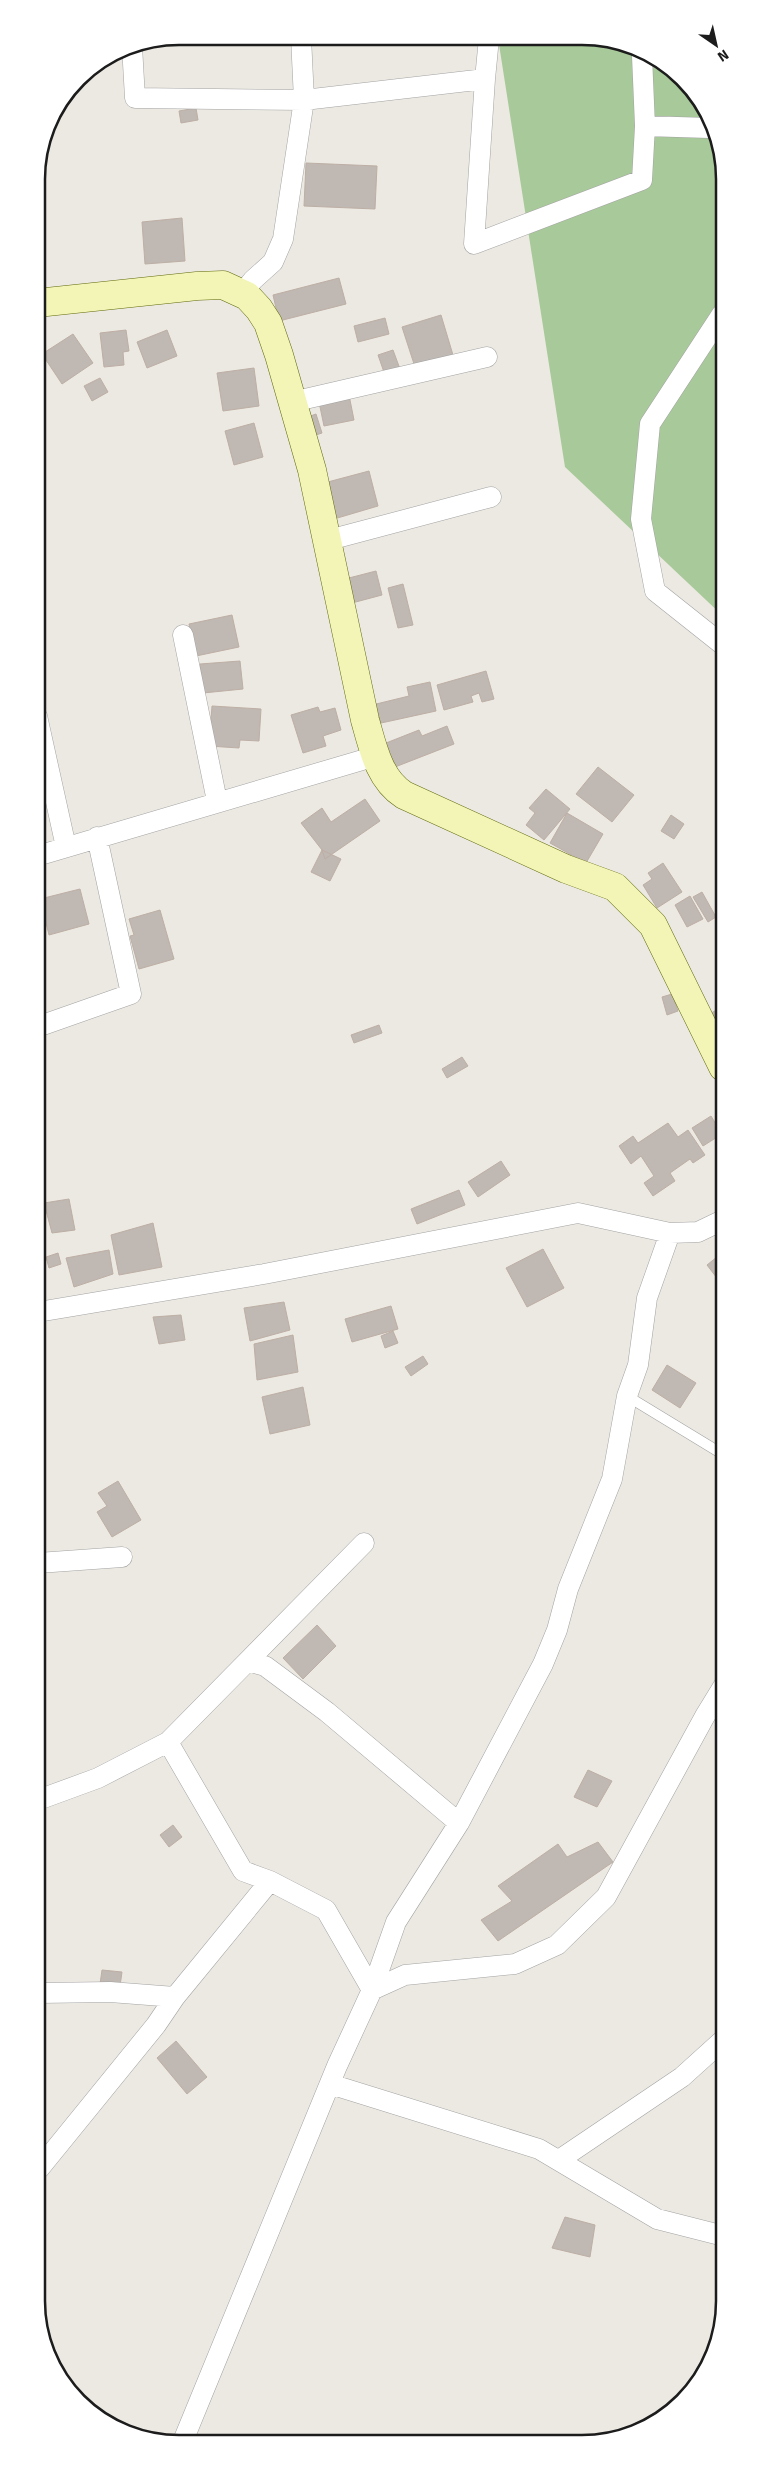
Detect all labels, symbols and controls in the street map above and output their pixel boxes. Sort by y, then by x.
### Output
north arrow [691,20,741,70]
text: N [714,46,732,65]

